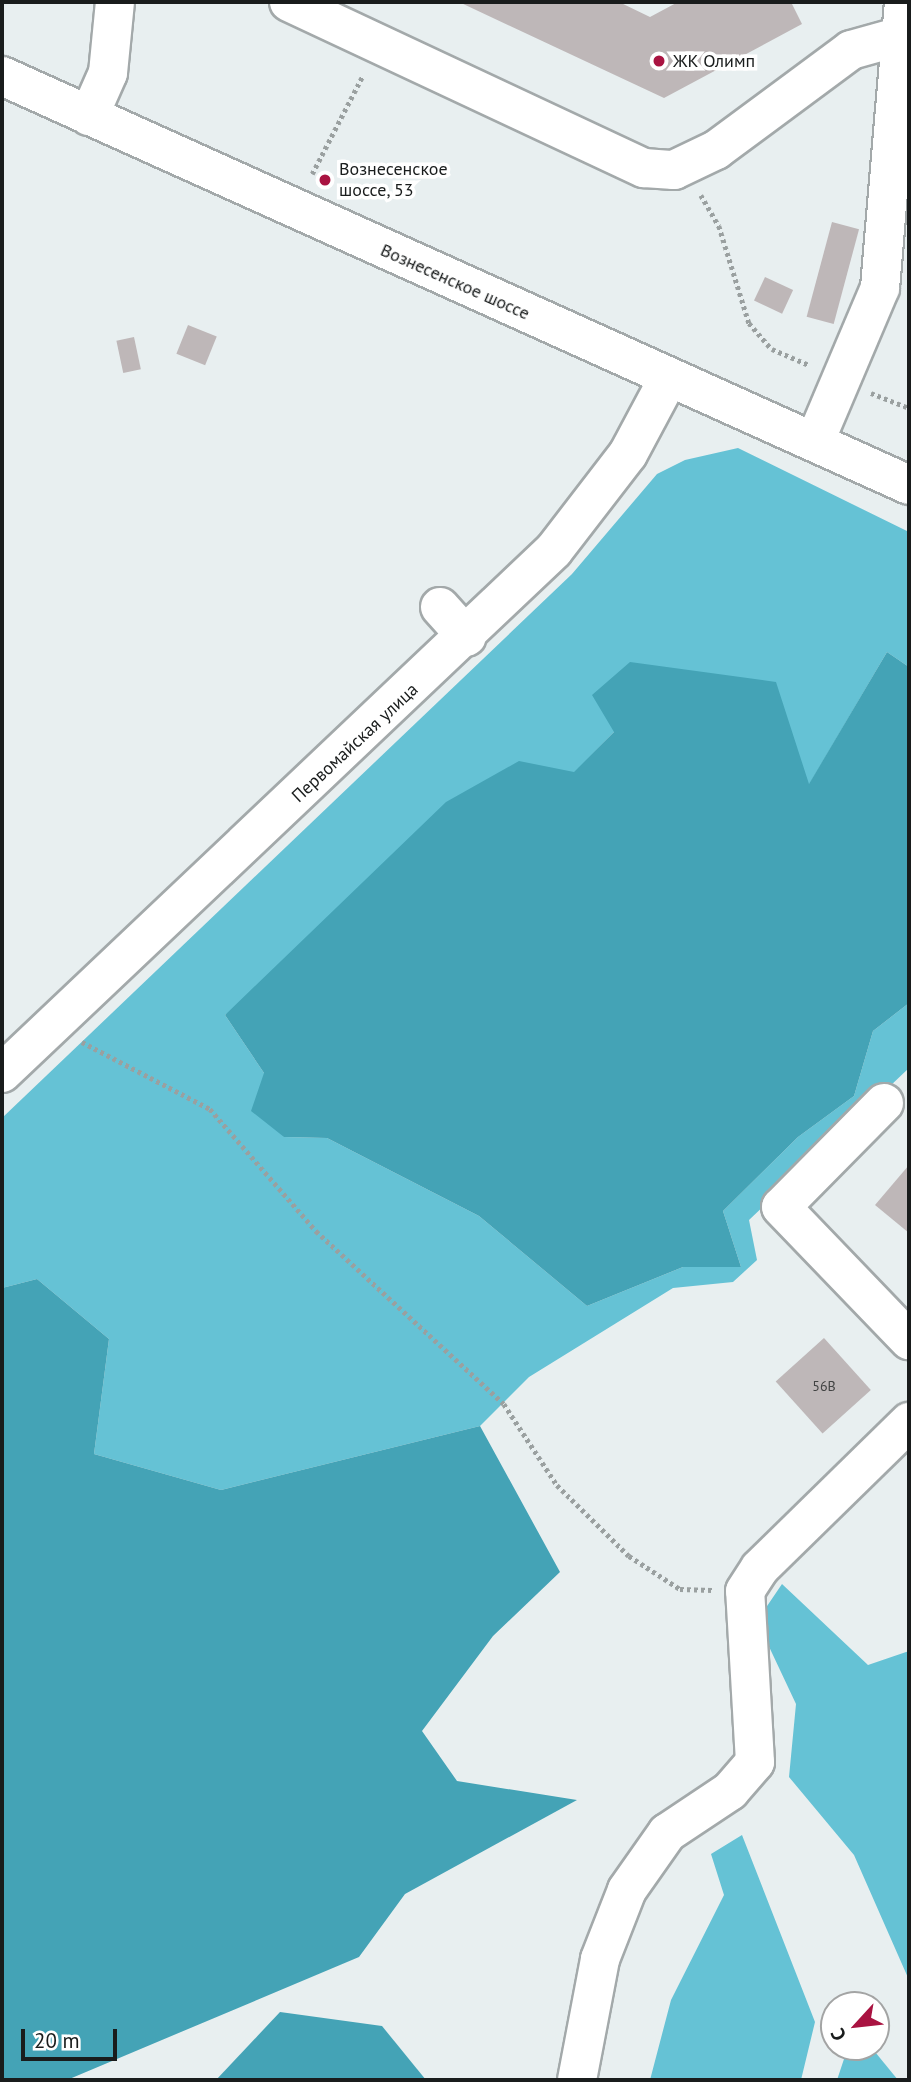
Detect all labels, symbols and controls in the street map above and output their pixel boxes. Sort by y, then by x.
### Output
place label: ЖК Олимп [673,50,755,72]
marker: ЖК Олимп [651,53,667,69]
place label: Вознесенское шоссе, 53 [339,159,448,202]
marker: Вознесенское шоссе, 53 [317,172,333,188]
street label: Вознесенское шоссе [377,239,533,325]
street label: Первомайская улица [287,679,423,807]
house number: 56В [812,1378,836,1394]
north arrow [820,1991,890,2061]
scale bar [24,2016,121,2060]
text: С [825,2024,851,2045]
text: 20 m [34,2027,80,2054]

